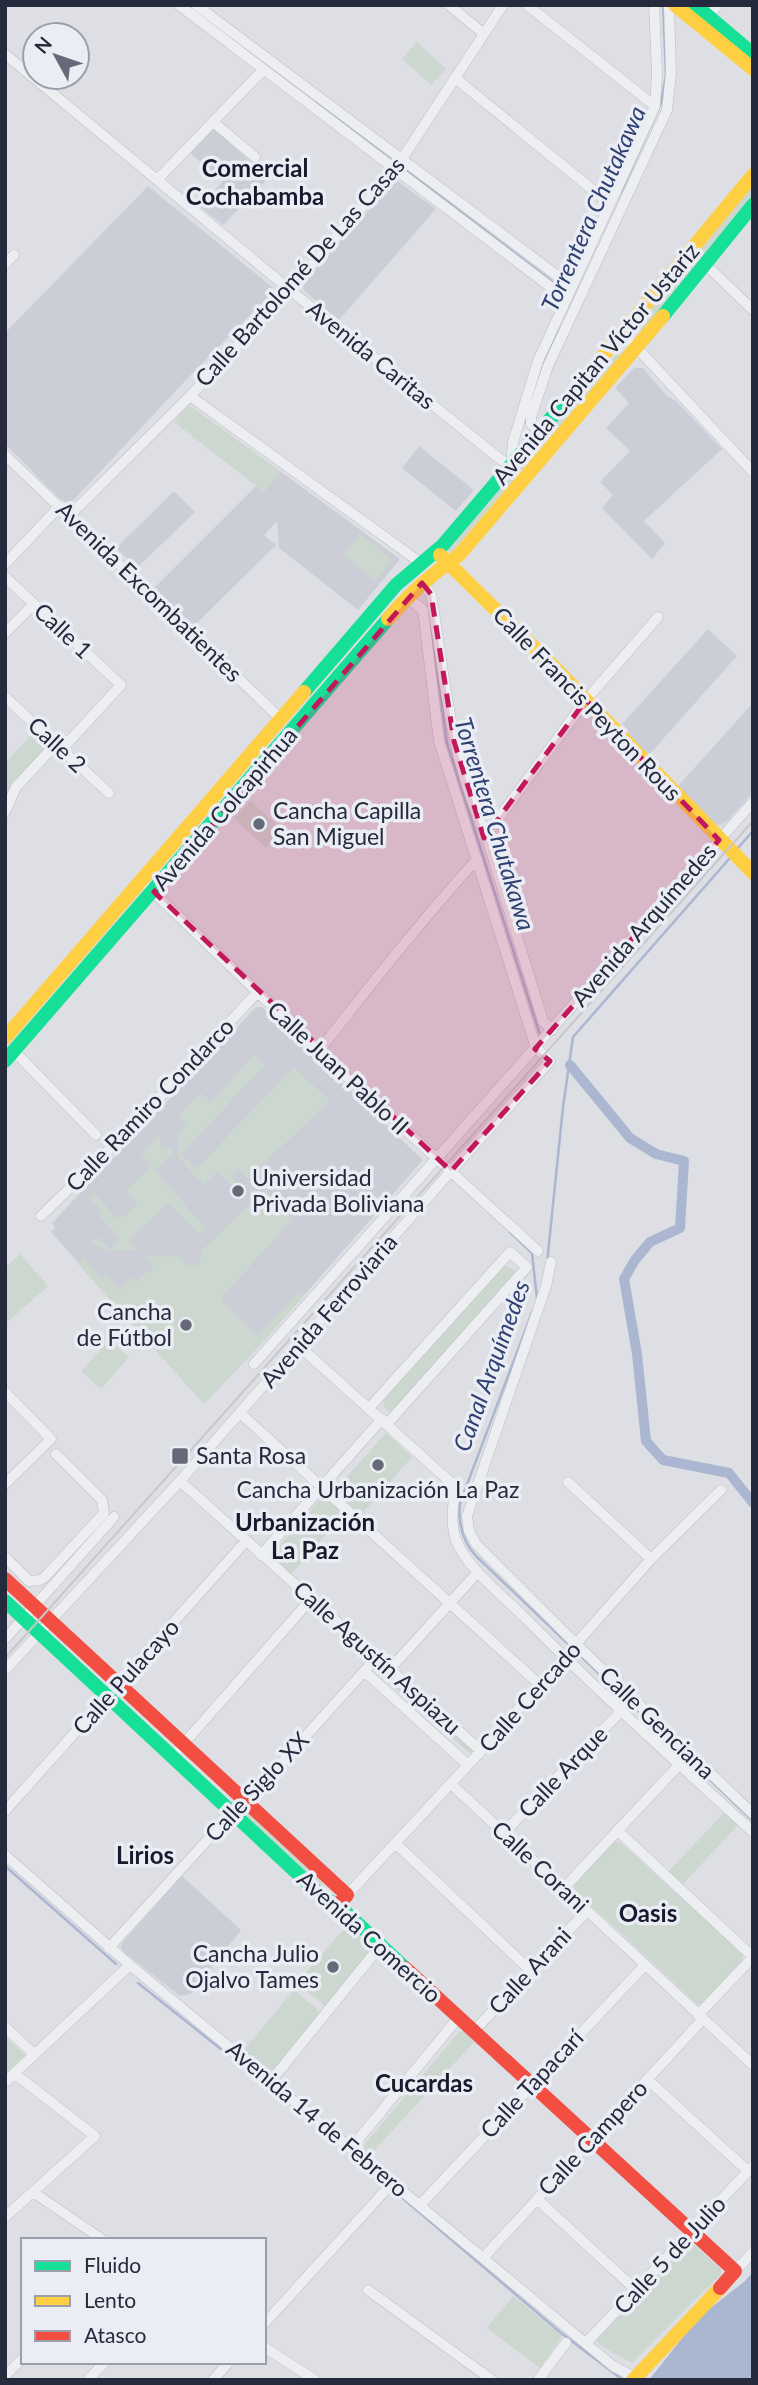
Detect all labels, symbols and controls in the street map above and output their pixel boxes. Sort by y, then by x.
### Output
north arrow [21,21,91,91]
text: N [29,32,56,58]
water label: Torrentera Chutakawa [534,101,651,315]
street label: Calle Bartolomé De Las Casas [189,151,410,392]
district label: Comercial Cochabamba [186,153,324,210]
street label: Avenida Capitan Víctor Ustariz [486,237,704,490]
street label: Avenida Caritas [302,294,442,415]
street label: Avenida Excombatientes [51,495,248,687]
street label: Calle 1 [29,596,98,664]
street label: Calle Francis Peyton Rous [488,600,688,806]
street label: Calle 2 [23,710,92,778]
water label: Torrentera Chutakawa [449,713,542,934]
street label: Avenida Colcapirhua [146,721,303,896]
place label: Cancha Capilla San Miguel [273,796,421,850]
marker: Cancha Capilla San Miguel [251,816,267,832]
street label: Avenida Arquímedes [565,837,722,1012]
street label: Calle Juan Pablo II [262,995,415,1140]
street label: Calle Ramiro Condarco [59,1012,239,1197]
place label: Universidad Privada Boliviana [252,1163,425,1217]
marker: Universidad Privada Boliviana [230,1183,246,1199]
street label: Avenida Ferroviaria [254,1228,403,1393]
water label: Canal Arquímedes [446,1276,535,1455]
place label: Cancha de Fútbol [77,1297,172,1351]
marker: Cancha de Fútbol [178,1317,194,1333]
place label: Santa Rosa [196,1441,306,1469]
marker: Santa Rosa [170,1446,190,1466]
marker: Cancha Urbanización La Paz [370,1457,386,1473]
place label: Cancha Urbanización La Paz [237,1475,519,1503]
district label: Urbanización La Paz [235,1507,375,1564]
street label: Calle Agustín Aspiazu [288,1575,467,1740]
street label: Calle Pulacayo [66,1613,184,1740]
street label: Calle Cercado [472,1635,586,1757]
street label: Calle Genciana [594,1660,721,1784]
street label: Calle Arque [512,1720,613,1823]
street label: Calle Siglo XX [198,1726,314,1847]
street label: Calle Corani [487,1814,595,1918]
district label: Lirios [116,1840,174,1869]
street label: Avenida Comercio [292,1864,447,2008]
district label: Oasis [619,1898,677,1927]
street label: Calle Arani [482,1921,576,2020]
place label: Cancha Julio Ojalvo Tames [185,1939,319,1993]
marker: Cancha Julio Ojalvo Tames [325,1959,341,1975]
street label: Calle Tapacarí [474,2022,590,2143]
street label: Avenida 14 de Febrero [221,2034,414,2202]
district label: Cucardas [375,2068,473,2097]
street label: Calle Campero [532,2074,653,2201]
street label: Calle 5 de Julio [607,2189,731,2319]
legend [21,2238,266,2364]
text: Fluido [84,2252,141,2277]
text: Lento [84,2287,136,2312]
text: Atasco [84,2322,146,2347]

